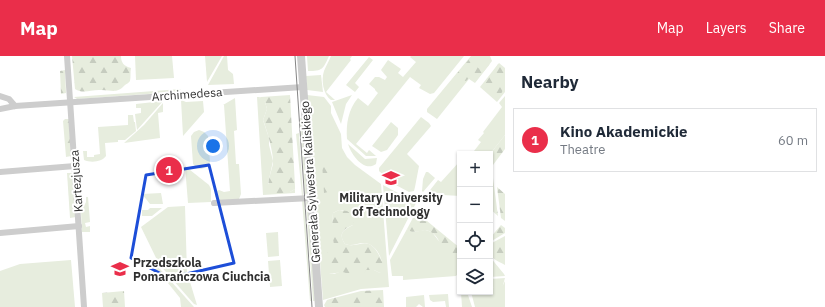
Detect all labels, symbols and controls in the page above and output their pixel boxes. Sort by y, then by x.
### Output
text: Map [20,16,58,40]
text: Map [657,19,684,37]
text: Layers [706,19,747,37]
text: Share [769,19,805,37]
text: Nearby [521,71,579,93]
street label: Archimedesa [151,84,223,104]
street label: Generała Sylwestra Kaliskiego [297,100,323,263]
text: Kino Akademickie [560,122,688,141]
text: 1 [531,132,539,149]
text: 60 m [778,132,808,149]
your location [203,136,223,156]
text: Theatre [560,141,605,158]
street label: Kartezjusza [66,149,86,212]
map controls [457,151,493,295]
button: + [457,151,493,187]
pin: 1 [156,155,182,185]
school or university icon: Military University of Technology [381,168,401,188]
button: − [457,187,493,223]
place label: Military University of Technology [339,190,443,219]
button: locate [457,223,493,259]
place label: Przedszkola Pomarańczowa Ciuchcia [133,255,271,284]
school or university icon: Przedszkola Pomarańczowa Ciuchcia [110,259,130,279]
button: layers [457,259,493,295]

